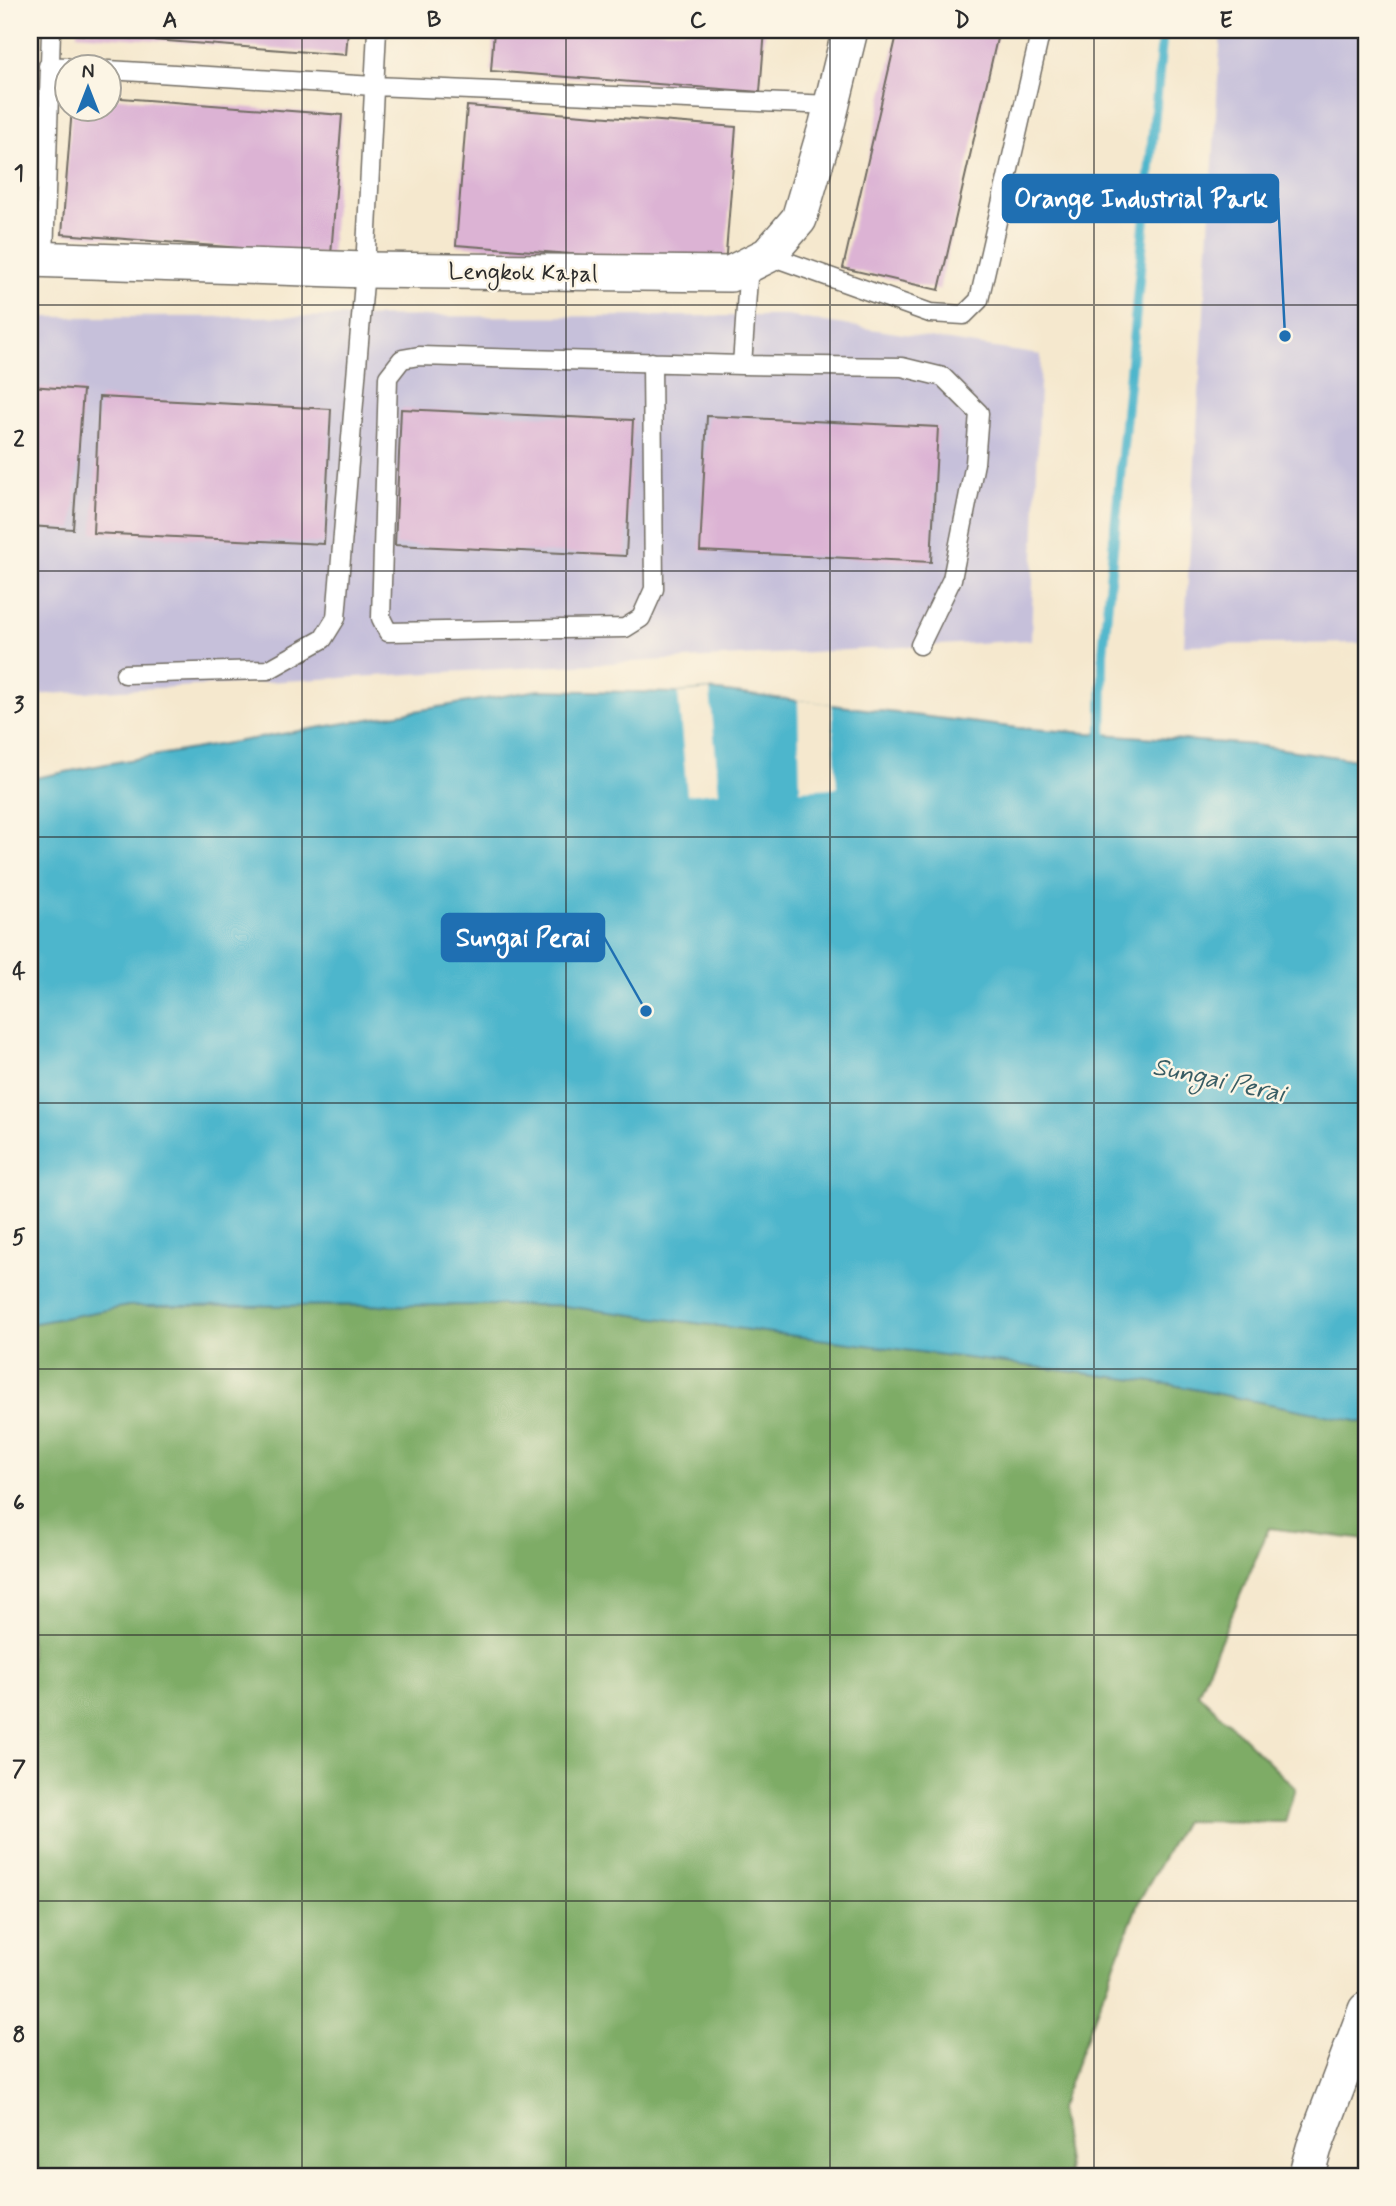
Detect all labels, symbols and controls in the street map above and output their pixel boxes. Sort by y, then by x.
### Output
text: A [162,6,178,36]
text: B [427,6,442,36]
text: C [690,6,707,36]
text: D [954,6,970,36]
text: E [1219,6,1233,36]
north arrow [52,52,122,122]
text: N [82,60,94,85]
text: 1 [14,159,24,189]
callout: Orange Industrial Park [1003,175,1278,222]
text: Orange Industrial Park [1014,183,1268,220]
street label: Lengkok Kapal [448,257,598,292]
text: 2 [13,425,25,455]
text: 3 [14,691,25,721]
callout: Sungai Perai [442,914,604,961]
text: Sungai Perai [456,922,590,959]
text: 4 [12,957,26,987]
water label: Sungai Perai [1149,1050,1291,1114]
text: 5 [12,1223,26,1253]
text: 6 [13,1489,25,1519]
text: 7 [12,1755,26,1785]
text: 8 [13,2021,25,2051]

